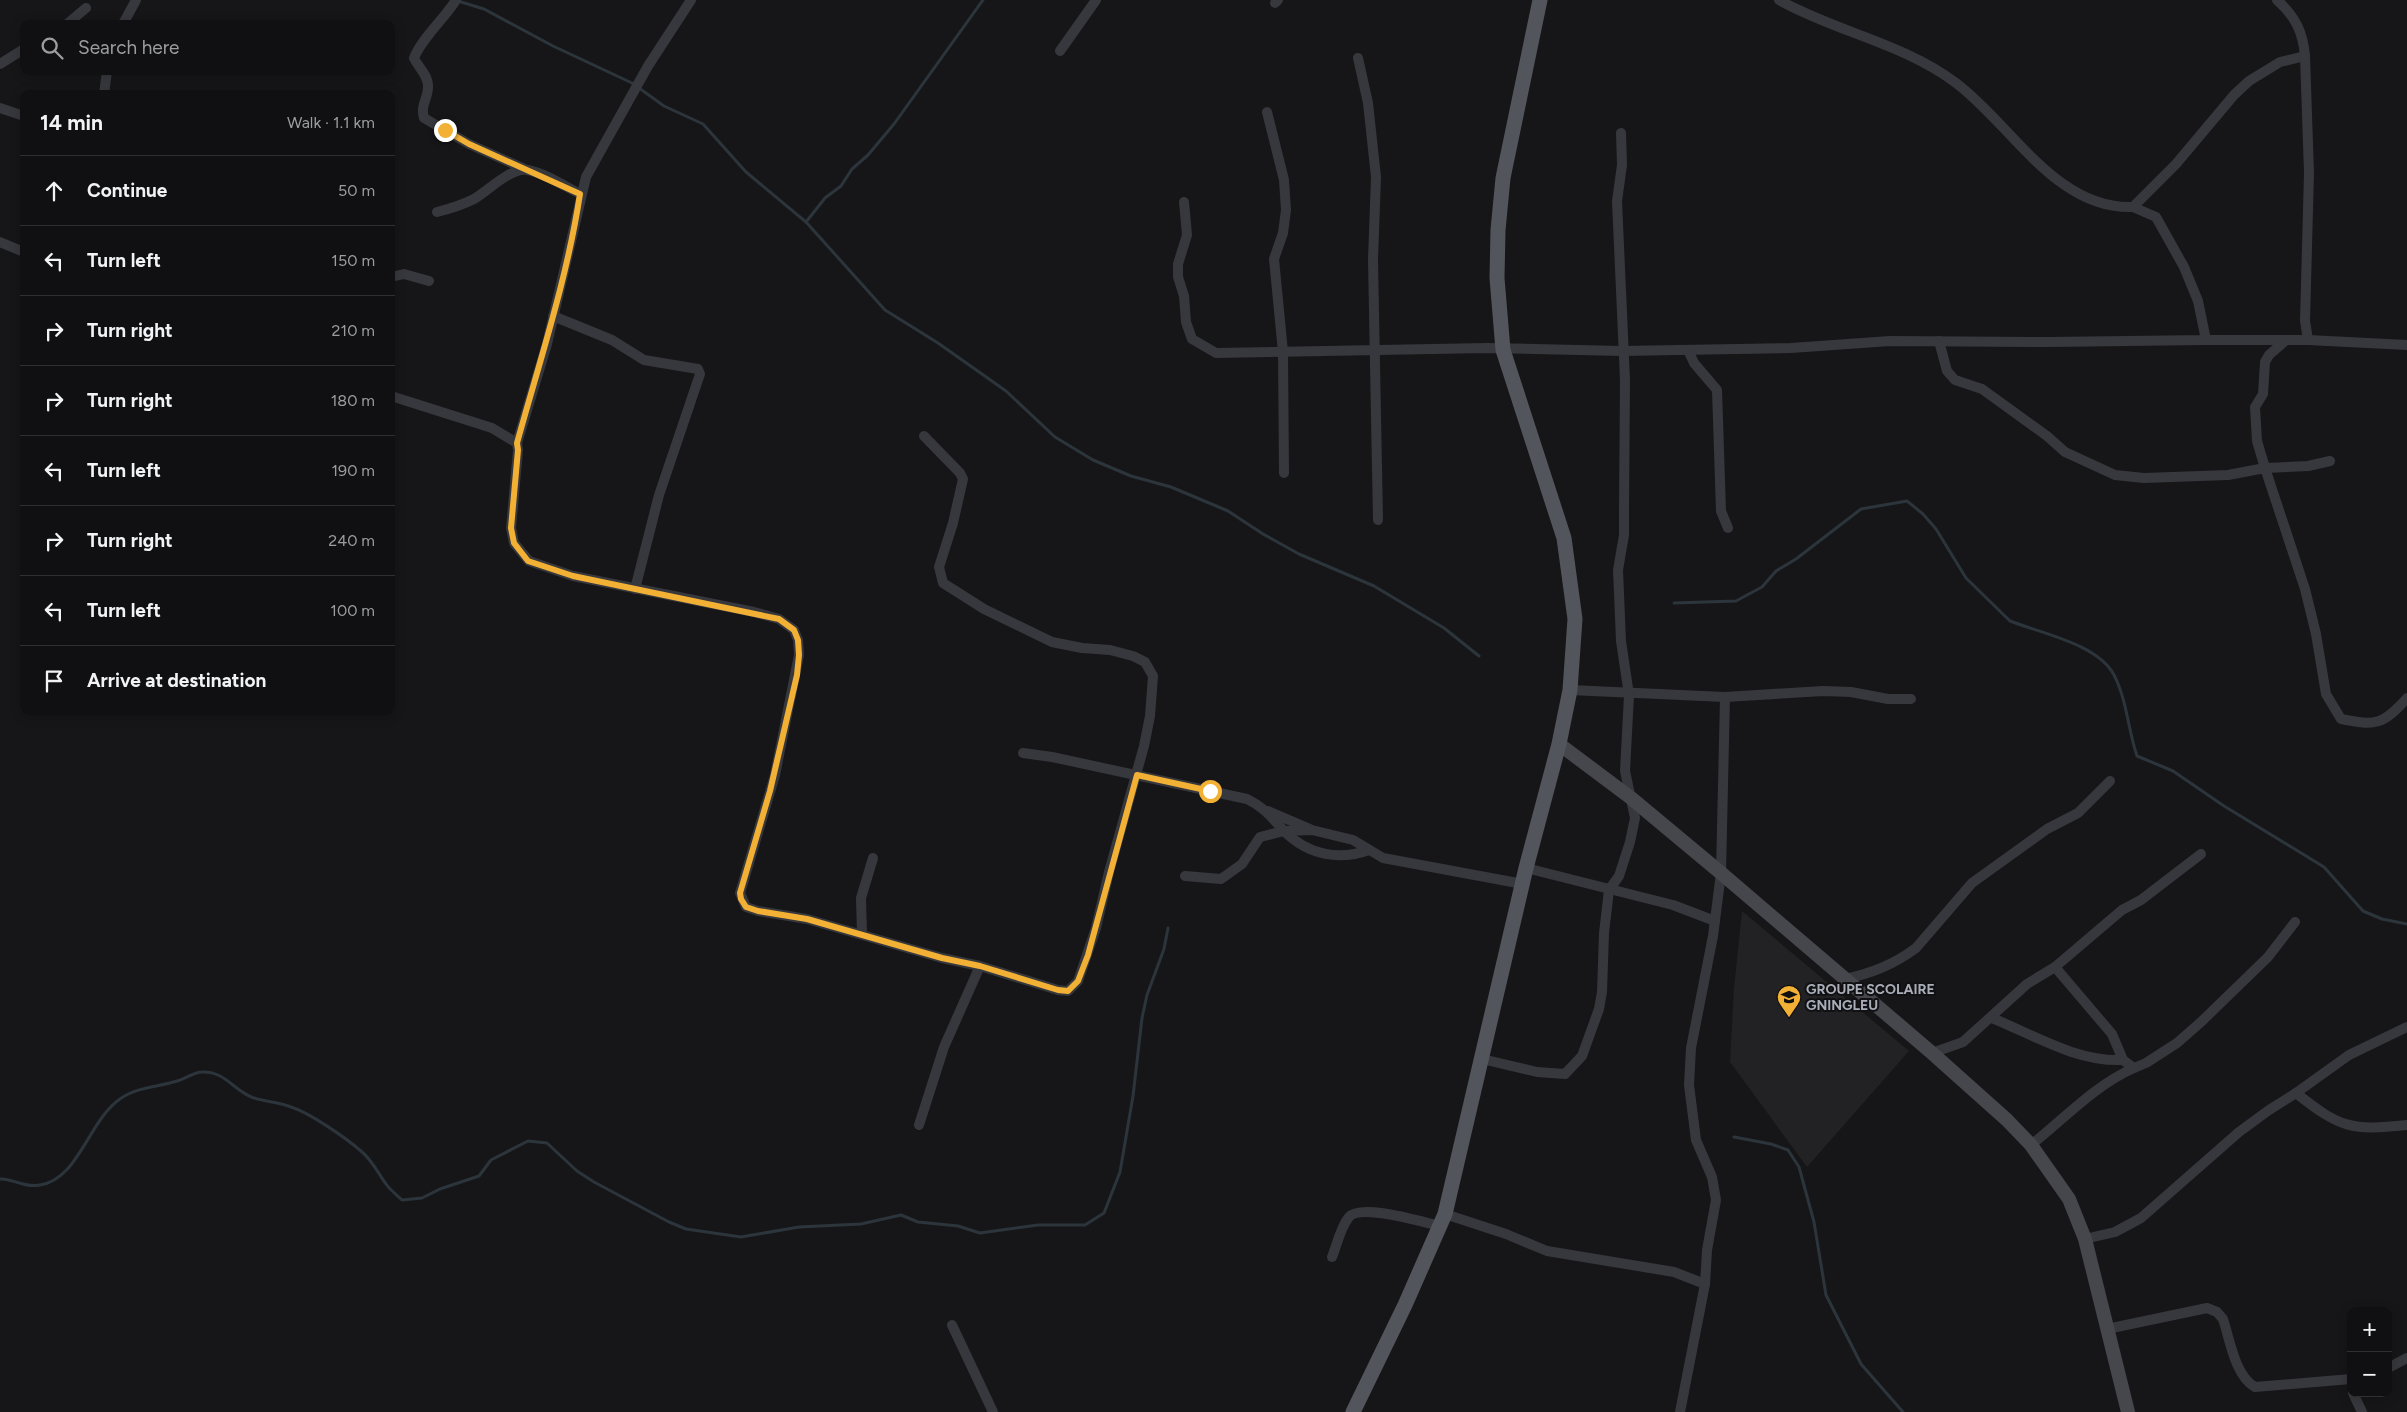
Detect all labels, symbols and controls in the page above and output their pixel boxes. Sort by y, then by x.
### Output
search box [20,20,395,75]
icon: search [38,34,66,62]
text: Search here [78,36,180,59]
text: 14 min [40,110,103,135]
text: Walk · 1.1 km [287,113,375,132]
route end [434,119,457,142]
icon: ahead [40,177,68,205]
text: Continue [87,179,167,202]
text: 50 m [338,181,375,200]
icon: left [40,247,68,275]
text: Turn left [87,249,161,272]
text: 150 m [331,251,375,270]
icon: right [40,317,68,345]
text: Turn right [87,319,173,342]
text: 210 m [332,321,375,340]
icon: right [40,387,68,415]
text: Turn right [87,389,173,412]
text: 180 m [331,391,375,410]
icon: left [40,457,68,485]
text: Turn left [87,459,161,482]
text: 190 m [332,461,375,480]
icon: right [40,527,68,555]
text: Turn right [87,529,173,552]
text: 240 m [328,531,375,550]
icon: left [40,597,68,625]
text: Turn left [87,599,161,622]
text: 100 m [330,601,375,620]
icon: arrive [40,667,68,695]
text: Arrive at destination [87,669,266,692]
route start [1199,780,1222,803]
place label: GROUPE SCOLAIRE GNINGLEU [1806,981,1935,1014]
school or university icon: GROUPE SCOLAIRE GNINGLEU [1776,984,1802,1018]
map controls [2347,1307,2392,1397]
button: + [2347,1307,2392,1352]
button: − [2347,1352,2392,1397]

